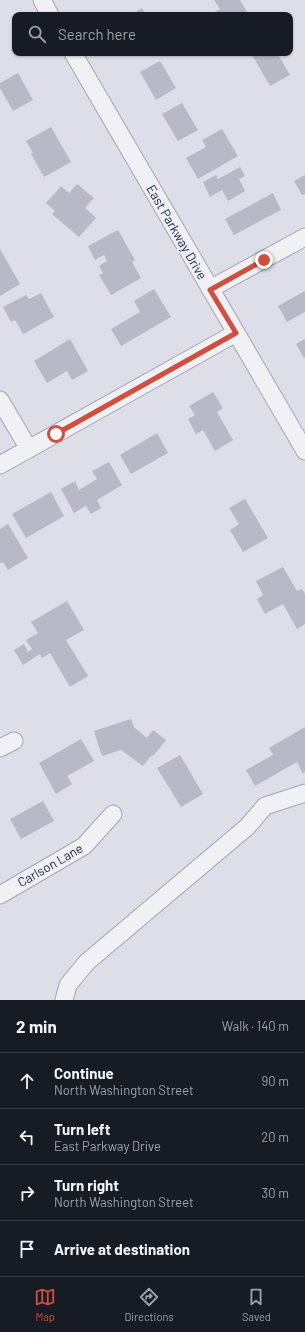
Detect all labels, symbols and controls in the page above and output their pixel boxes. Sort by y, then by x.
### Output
search box [12,12,293,56]
icon: search [26,23,48,45]
text: Search here [58,25,136,43]
street label: East Parkway Drive [143,182,211,282]
route end [255,251,273,269]
route start [47,425,65,443]
street label: Carlson Lane [14,840,86,890]
text: 2 min [16,1016,57,1036]
text: Walk · 140 m [222,1018,289,1034]
text: Continue [54,1064,114,1082]
icon: ahead [16,1070,38,1092]
text: 90 m [262,1073,289,1089]
text: North Washington Street [54,1082,194,1098]
text: Turn left [54,1120,110,1138]
icon: left [16,1126,38,1148]
text: 20 m [261,1129,289,1145]
text: East Parkway Drive [54,1138,161,1154]
text: Turn right [54,1176,119,1194]
icon: right [16,1182,38,1204]
text: 30 m [262,1185,289,1201]
text: North Washington Street [54,1194,194,1210]
icon: arrive [16,1238,38,1260]
text: Arrive at destination [54,1240,190,1258]
tab: Map [34,1286,56,1323]
tab: Directions [124,1286,174,1323]
tab: Saved [242,1286,271,1323]

